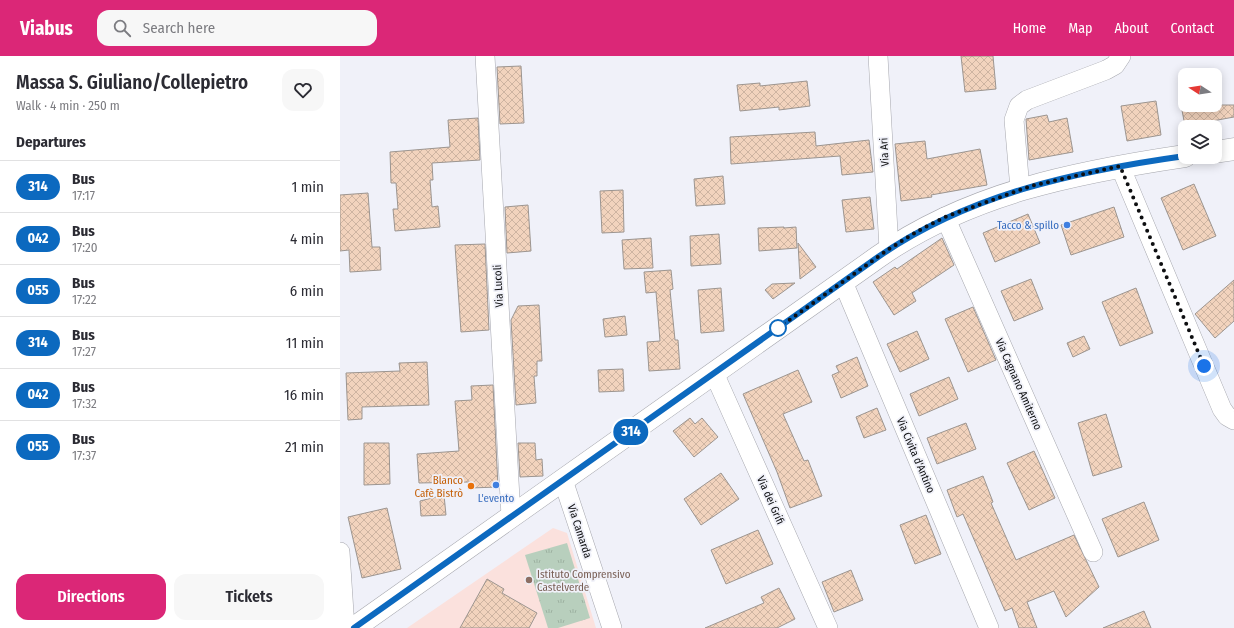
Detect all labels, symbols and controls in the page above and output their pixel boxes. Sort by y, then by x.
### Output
search box [97,10,377,46]
text: Viabus [20,17,73,40]
icon: search [111,17,133,39]
text: Search here [143,19,215,37]
text: Home [1013,20,1046,37]
text: Map [1068,20,1092,37]
text: About [1114,20,1149,37]
text: Contact [1171,20,1214,37]
north arrow [1178,68,1222,112]
map controls [1178,68,1222,164]
button: heart [282,69,324,111]
text: Massa S. Giuliano/Collepietro [16,71,248,94]
text: Walk · 4 min · 250 m [16,98,120,113]
button: layers [1178,120,1222,164]
text: Departures [16,133,86,151]
street label: Via Ari [877,137,892,167]
text: Bus [72,170,95,188]
text: 314 [28,178,48,195]
text: 1 min [291,178,324,196]
text: 17:17 [72,188,95,203]
place label: Tacco & spillo [997,219,1059,232]
marker: Tacco & spillo [1062,220,1072,230]
text: Bus [72,222,95,240]
text: 042 [27,230,49,247]
text: 4 min [290,230,324,248]
text: 17:20 [72,240,98,255]
street label: Via Lucoli [491,264,506,308]
text: Bus [72,274,95,292]
text: 055 [27,282,49,299]
text: 6 min [290,282,324,300]
text: 17:22 [72,292,97,307]
unlabelled marker [769,319,787,337]
text: Bus [72,326,95,344]
text: 314 [28,334,48,351]
text: 11 min [286,334,324,352]
street label: Via Cagnano Amiterno [992,336,1045,432]
text: 17:27 [72,344,96,359]
your location [1194,356,1214,376]
text: Bus [72,378,95,396]
text: 042 [27,386,49,403]
text: 16 min [284,386,324,404]
text: 17:32 [72,396,97,411]
street label: Via Civita d'Antino [894,415,937,495]
line badge: 314 [608,419,654,445]
text: 314 [621,423,641,440]
text: Bus [72,430,95,448]
text: 055 [27,438,49,455]
text: 21 min [285,438,324,456]
text: 17:37 [72,448,96,463]
place label: Blanco Cafè Bistrò [414,474,463,500]
street label: Via dei Grifi [754,474,787,526]
marker: L'evento [491,480,501,490]
marker: Blanco Cafè Bistrò [466,481,476,491]
place label: L'evento [478,492,514,505]
street label: Via Camarda [565,503,594,560]
place label: Istituto Comprensivo Castelverde [537,568,631,594]
button: Directions [16,574,166,620]
button: Tickets [174,574,324,620]
marker: Istituto Comprensivo Castelverde [524,575,534,585]

